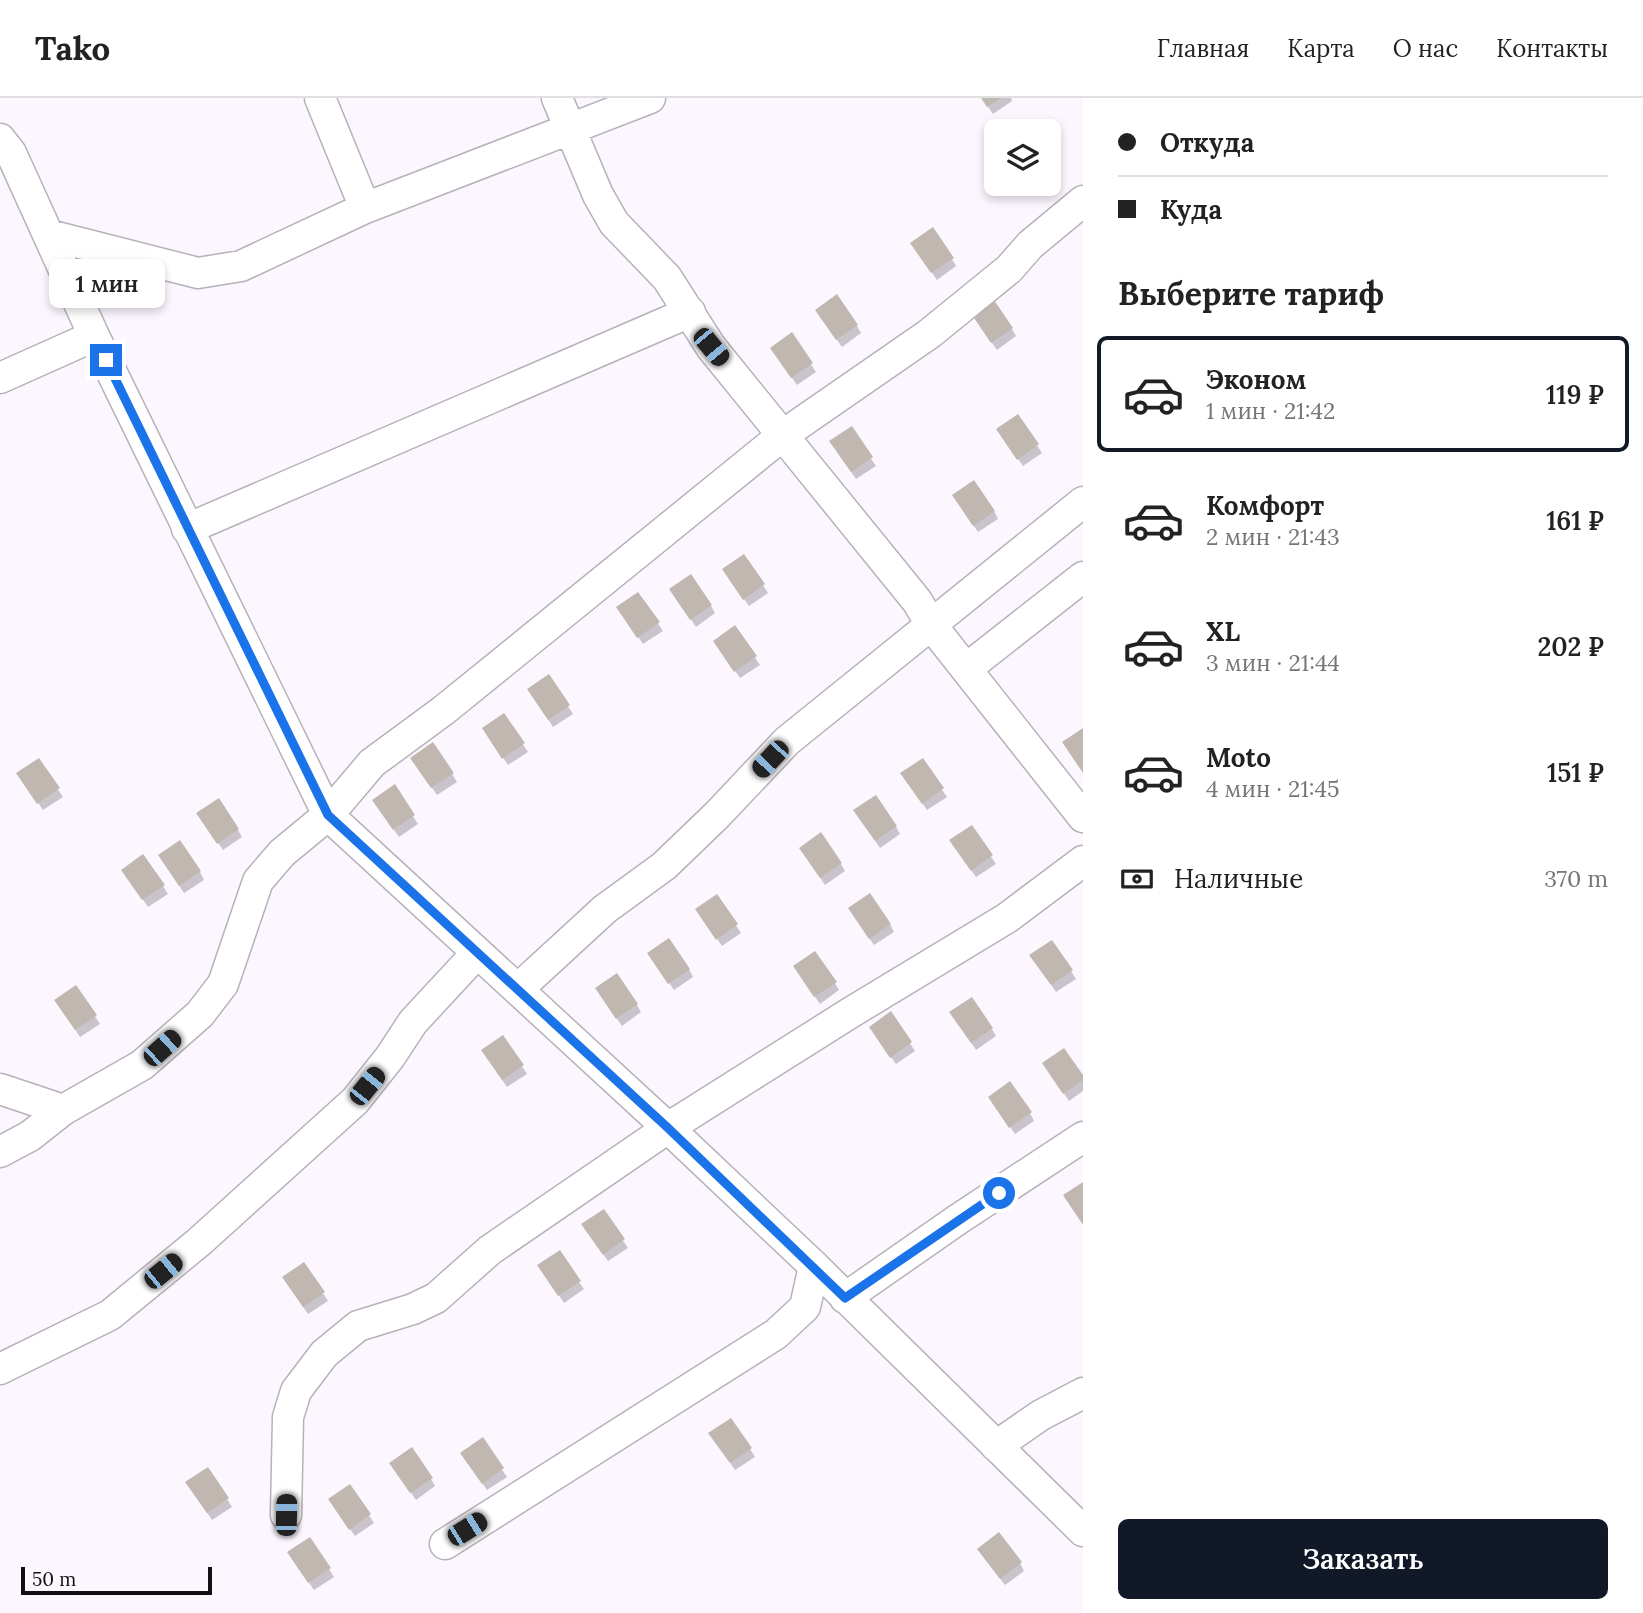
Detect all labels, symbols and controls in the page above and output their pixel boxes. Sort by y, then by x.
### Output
text: Tako [35,27,110,69]
text: Главная [1157,33,1249,64]
text: Карта [1287,33,1355,64]
text: О нас [1393,33,1458,64]
text: Контакты [1496,33,1608,64]
map controls [984,119,1061,196]
button: layers [984,119,1061,196]
text: Откуда [1160,126,1254,159]
text: Куда [1160,193,1222,226]
callout: 1 мин [48,258,164,308]
text: 1 мин [76,269,138,298]
text: Выберите тариф [1118,273,1384,314]
car [690,324,733,370]
route end [90,344,122,376]
icon: car [1122,363,1185,426]
text: Эконом [1206,363,1306,396]
text: 119 ₽ [1546,378,1604,411]
text: 1 мин · 21:42 [1206,396,1335,425]
icon: car [1122,489,1185,552]
text: Комфорт [1206,489,1324,522]
text: 161 ₽ [1546,504,1604,537]
text: 2 мин · 21:43 [1206,522,1340,551]
icon: car [1122,615,1185,678]
text: XL [1206,615,1240,648]
text: 202 ₽ [1537,630,1604,663]
text: 3 мин · 21:44 [1206,648,1340,677]
car [748,736,793,782]
icon: car [1122,741,1185,804]
text: Moto [1206,741,1271,774]
text: 151 ₽ [1547,756,1604,789]
text: 4 мин · 21:45 [1206,774,1340,803]
icon: cash [1118,860,1156,898]
text: Наличные [1174,862,1303,895]
text: 370 m [1544,864,1608,893]
car [140,1026,185,1070]
car [346,1063,389,1109]
route start [983,1177,1015,1209]
car [141,1250,186,1292]
car [276,1494,297,1536]
car [444,1509,491,1549]
button: Заказать [1118,1519,1608,1599]
scale bar [21,1564,212,1596]
text: 50 m [32,1567,76,1591]

